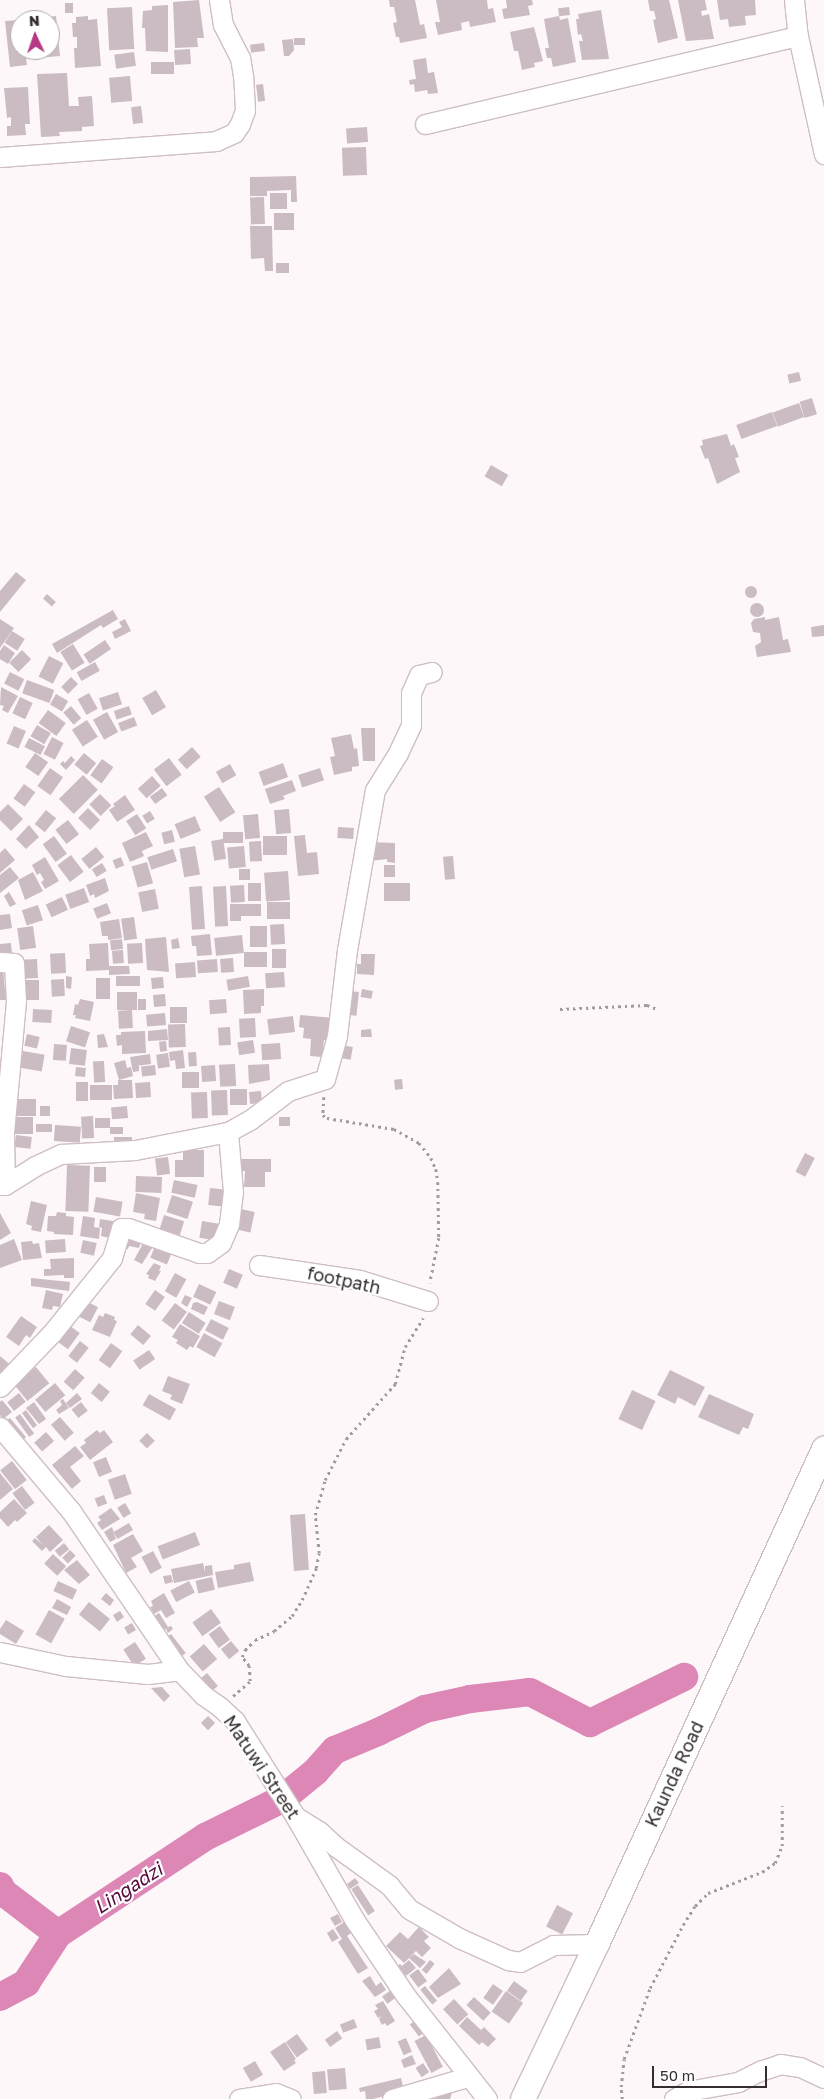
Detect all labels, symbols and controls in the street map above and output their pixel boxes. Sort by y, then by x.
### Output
north arrow [10,10,60,60]
text: N [28,12,40,29]
street label: footpath [305,1262,383,1298]
street label: Matuwi Street [219,1711,305,1823]
street label: Kaunda Road [640,1718,708,1830]
water label: Lingadzi [90,1858,166,1918]
scale bar [654,2056,769,2088]
text: 50 m [660,2066,695,2084]

